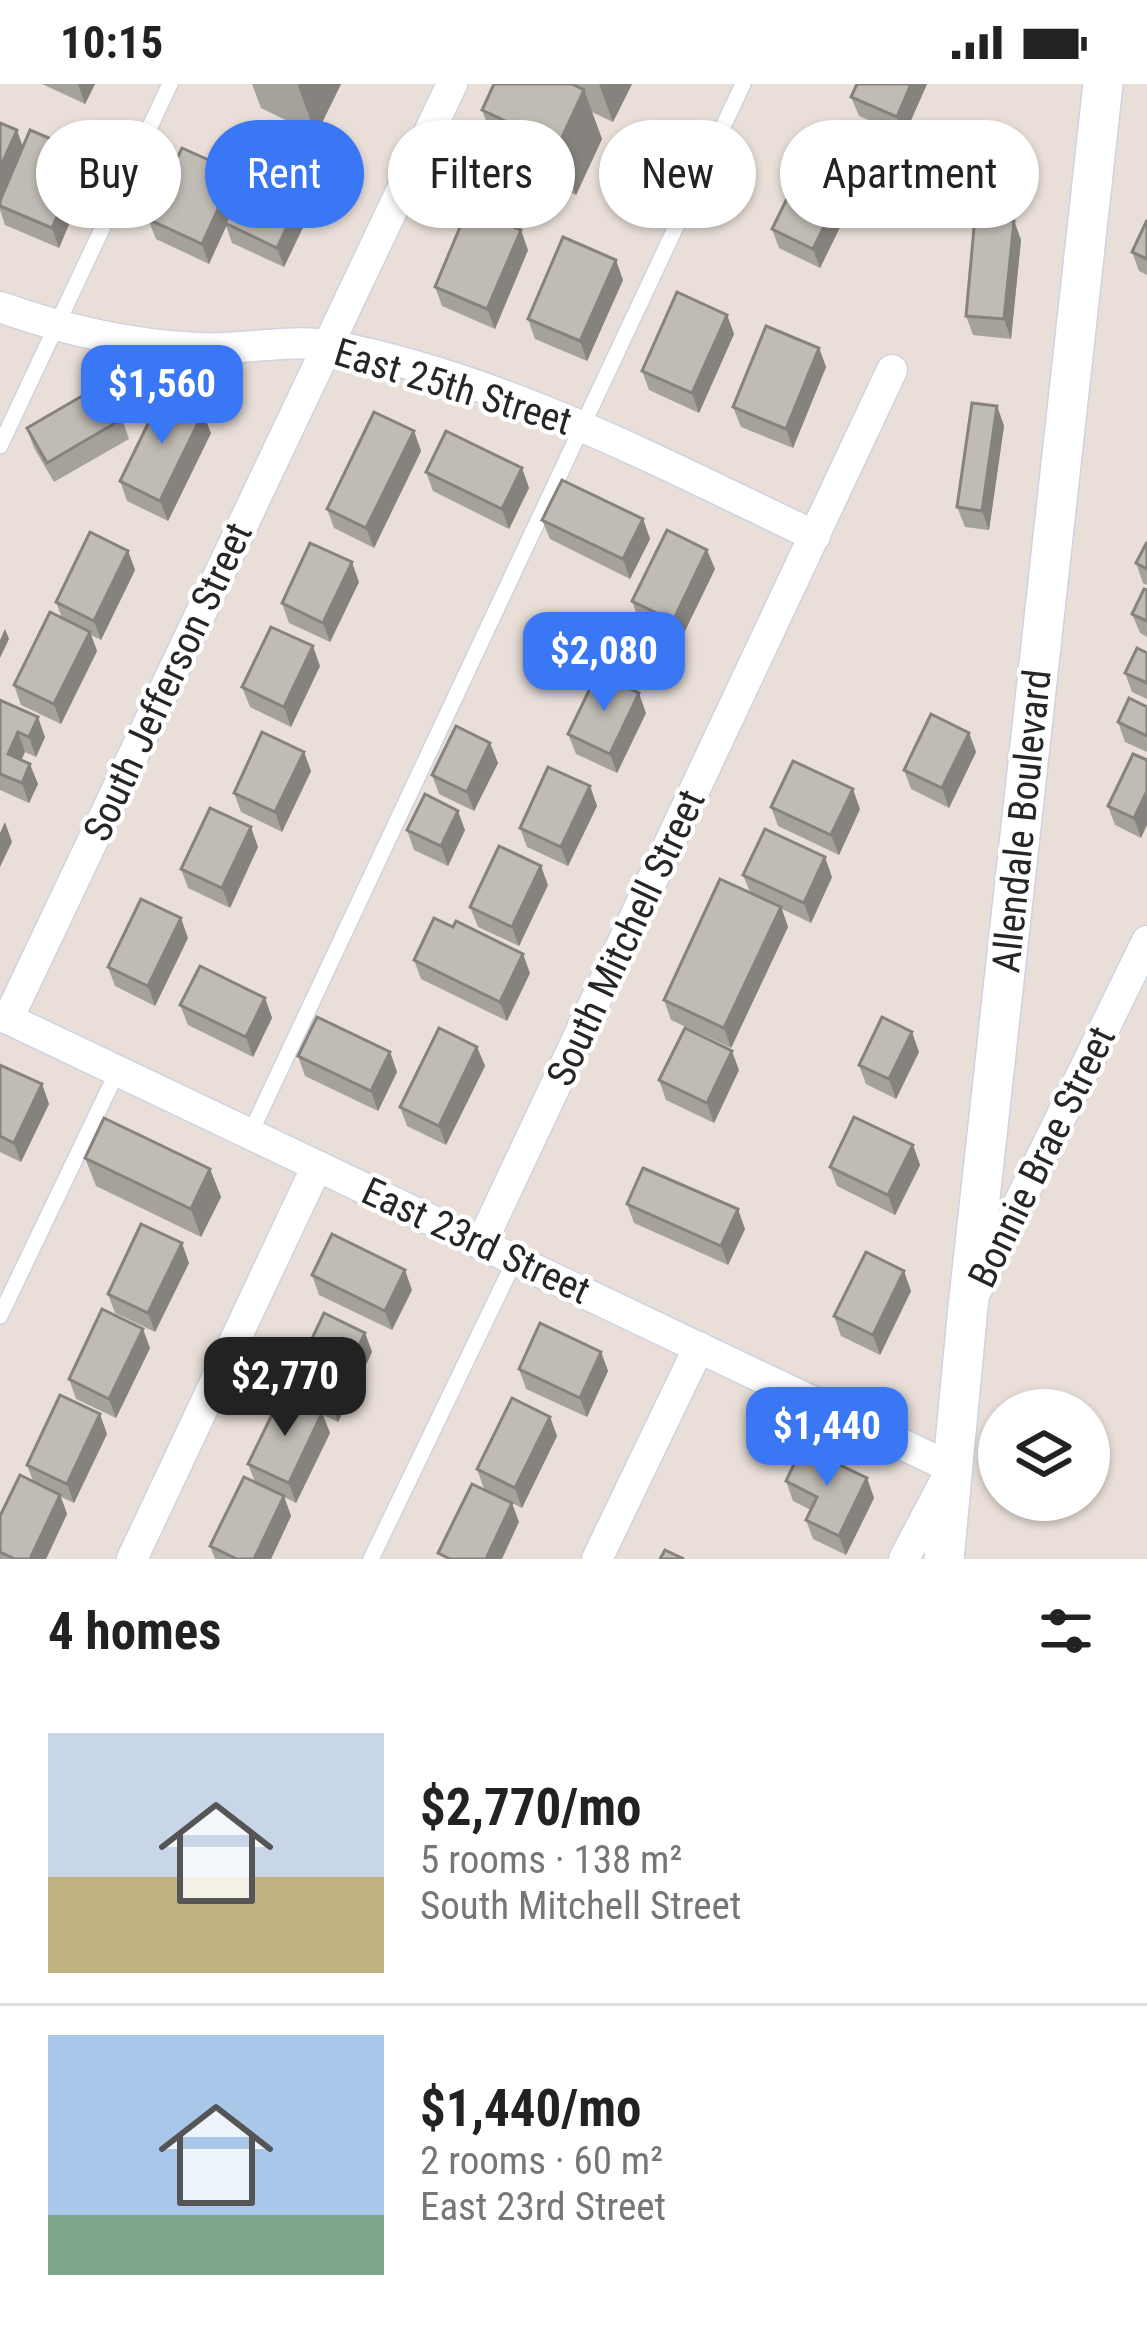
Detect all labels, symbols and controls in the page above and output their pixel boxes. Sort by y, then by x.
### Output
text: 10:15 [60,16,163,69]
chip: Buy [36,120,181,228]
chip: Rent [205,120,364,228]
chip: Filters [388,120,575,228]
chip: New [599,120,756,228]
chip: Apartment [780,120,1039,228]
street label: East 25th Street [329,329,577,445]
pin: $1,560 [64,345,260,447]
text: $1,560 [108,361,216,407]
street label: South Jefferson Street [74,515,262,849]
pin: $2,080 [506,612,702,714]
text: $2,080 [550,628,658,674]
street label: Allendale Boulevard [983,667,1061,975]
street label: South Mitchell Street [537,783,715,1093]
street label: Bonnie Brae Street [959,1019,1125,1295]
street label: East 23rd Street [355,1168,597,1314]
pin: $2,770 [187,1337,383,1439]
text: $2,770 [231,1353,339,1399]
pin: $1,440 [729,1387,925,1489]
map controls [978,1389,1110,1521]
button: layers [978,1389,1110,1521]
text: $1,440 [773,1403,881,1449]
icon: filters [1033,1598,1099,1664]
text: 4 homes [48,1602,221,1661]
text: $2,770/mo [420,1778,641,1837]
icon: home [144,1781,288,1925]
text: 5 rooms · 138 m² [420,1837,682,1883]
text: South Mitchell Street [420,1883,741,1929]
text: $1,440/mo [420,2079,641,2138]
icon: home [144,2083,288,2227]
text: 2 rooms · 60 m² [420,2138,663,2184]
text: East 23rd Street [420,2184,666,2230]

